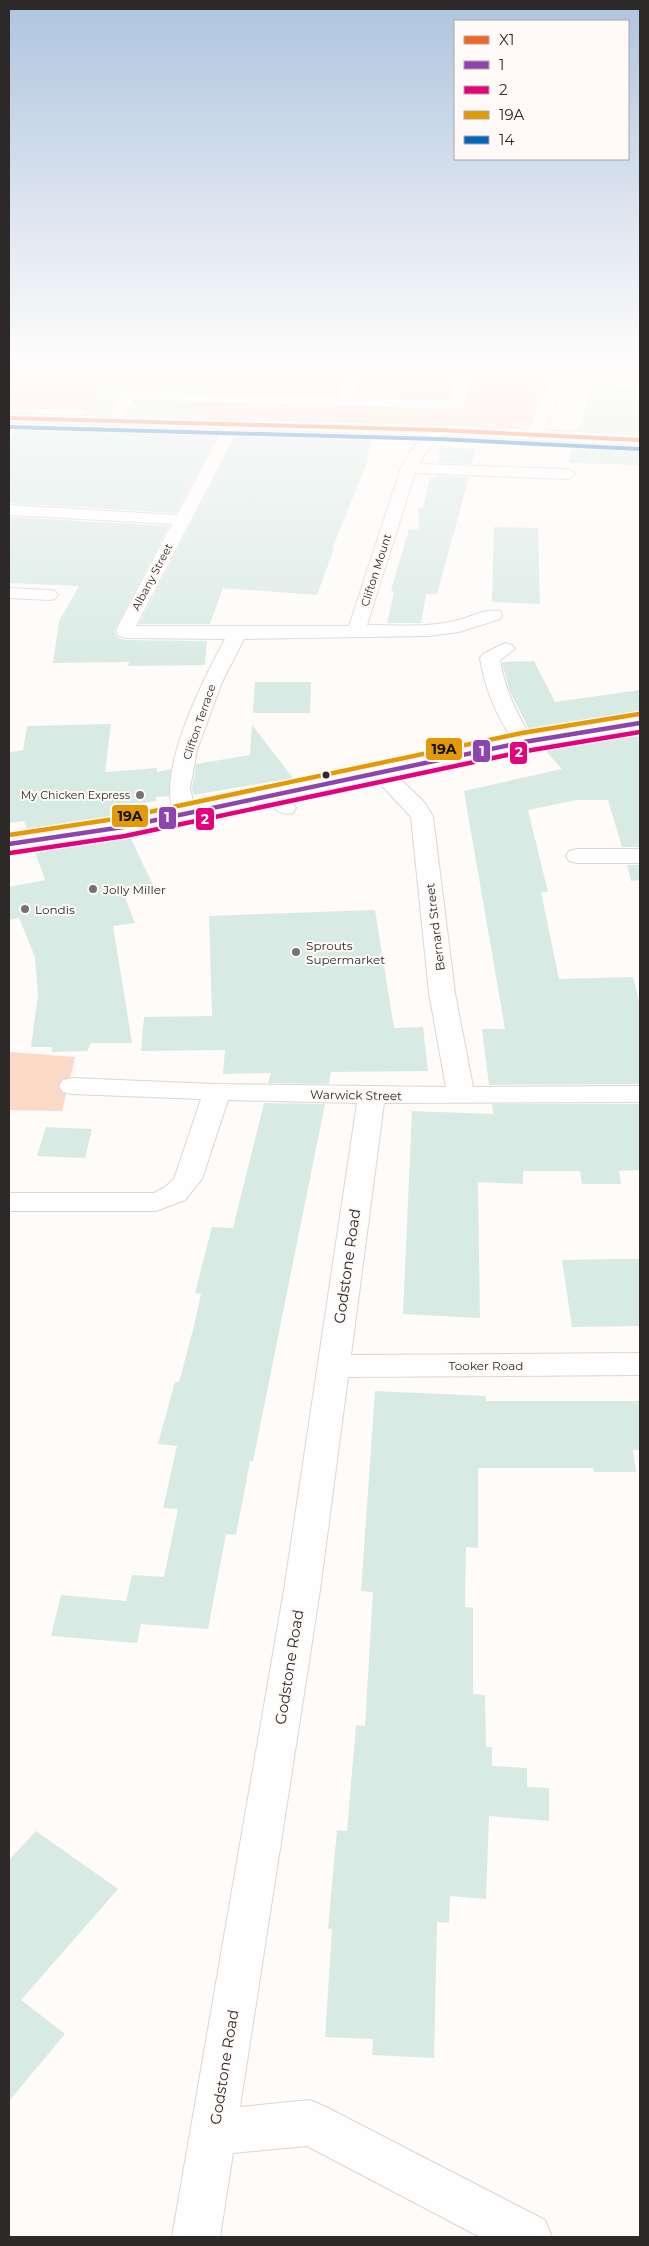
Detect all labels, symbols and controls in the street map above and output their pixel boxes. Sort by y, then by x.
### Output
legend [454,20,629,160]
text: X1 [499,30,514,49]
text: 1 [499,55,504,74]
text: 2 [499,80,508,99]
text: 19A [499,105,524,124]
text: 14 [499,130,514,149]
street label: Clifton Mount [358,531,395,608]
street label: Albany Street [128,541,176,613]
street label: Clifton Terrace [180,682,219,762]
line badge: 19A [425,737,463,761]
line badge: 1 [472,739,491,763]
text: 19A [432,740,457,758]
line badge: 2 [509,741,528,765]
text: 1 [479,742,485,760]
text: 2 [515,743,523,761]
unlabelled marker [321,770,331,780]
place label: My Chicken Express [21,788,131,802]
marker: My Chicken Express [134,789,146,801]
line badge: 19A [111,804,149,828]
line badge: 1 [158,806,177,830]
text: 19A [118,807,143,825]
line badge: 2 [195,807,215,831]
text: 1 [164,808,170,826]
text: 2 [201,810,209,828]
place label: Jolly Miller [102,882,166,897]
street label: Bernard Street [422,882,448,972]
marker: Jolly Miller [87,883,99,895]
place label: Londis [35,902,75,917]
marker: Londis [19,903,31,915]
place label: Sprouts Supermarket [306,938,385,967]
marker: Sprouts Supermarket [290,946,302,958]
street label: Warwick Street [310,1087,402,1103]
street label: Godstone Road [330,1207,364,1325]
street label: Tooker Road [449,1358,523,1373]
street label: Godstone Road [271,1608,307,1726]
street label: Godstone Road [206,2008,242,2126]

